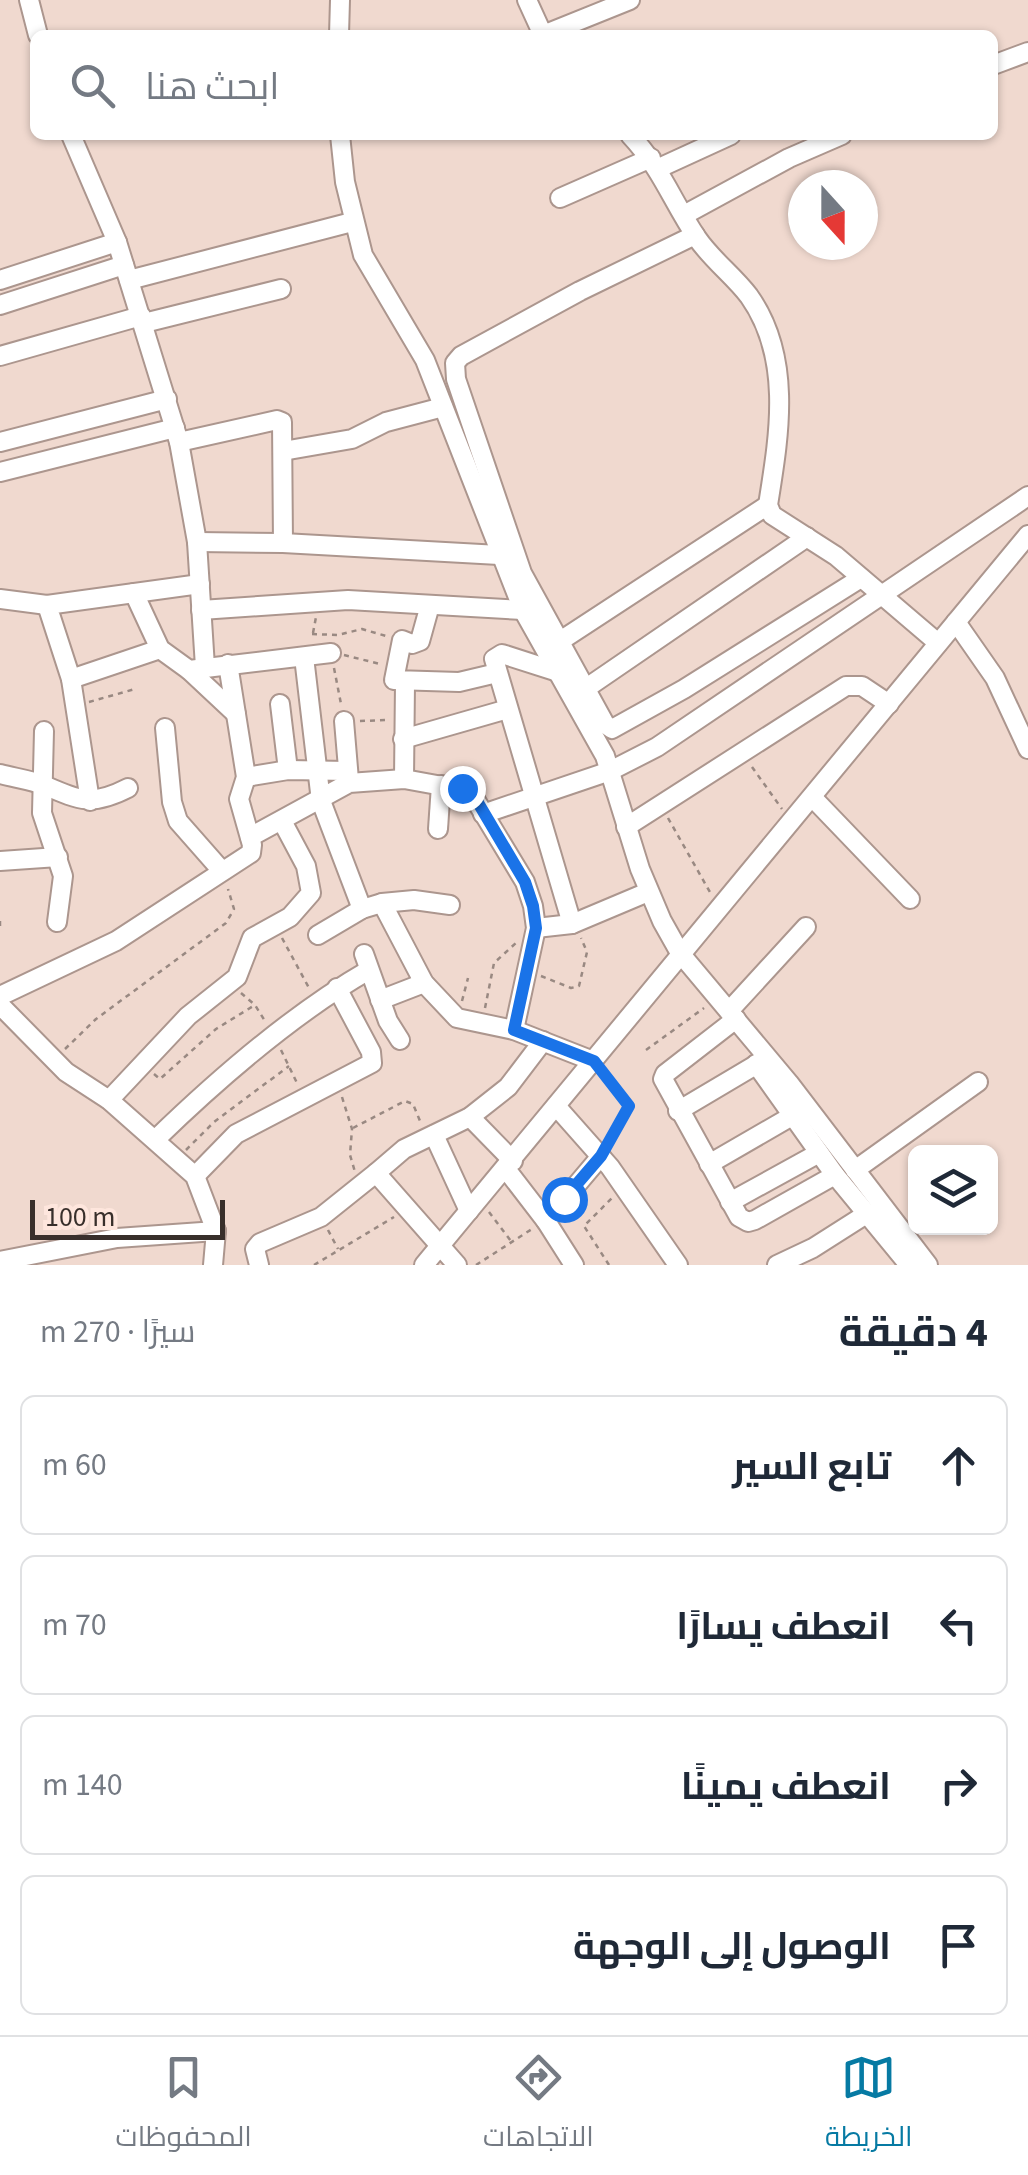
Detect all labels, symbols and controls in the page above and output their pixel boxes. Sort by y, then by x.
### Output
search box [30,30,998,140]
icon: search [65,58,120,113]
text: ابحث هنا [145,60,280,114]
north arrow [788,170,878,260]
route end [440,766,486,812]
map controls [908,1145,998,1235]
button: layers [908,1145,998,1235]
route start [542,1177,588,1223]
scale bar [30,1195,225,1240]
text: 100 m [45,1197,116,1237]
text: 4 دقيقة [839,1303,988,1363]
text: سيرًا · 270 m [40,1309,196,1355]
icon: ahead [931,1438,986,1493]
text: تابع السير [732,1440,891,1494]
text: 60 m [42,1442,107,1488]
icon: left [931,1598,986,1653]
text: انعطف يسارًا [676,1600,891,1654]
text: 70 m [42,1602,107,1648]
icon: right [931,1758,986,1813]
text: انعطف يمينًا [681,1760,891,1814]
text: 140 m [42,1762,123,1808]
icon: arrive [931,1918,986,1973]
text: الوصول إلى الوجهة [573,1920,891,1974]
tab: المحفوظات [116,2050,252,2162]
tab: الاتجاهات [483,2050,594,2162]
tab: الخريطة [825,2050,912,2162]

